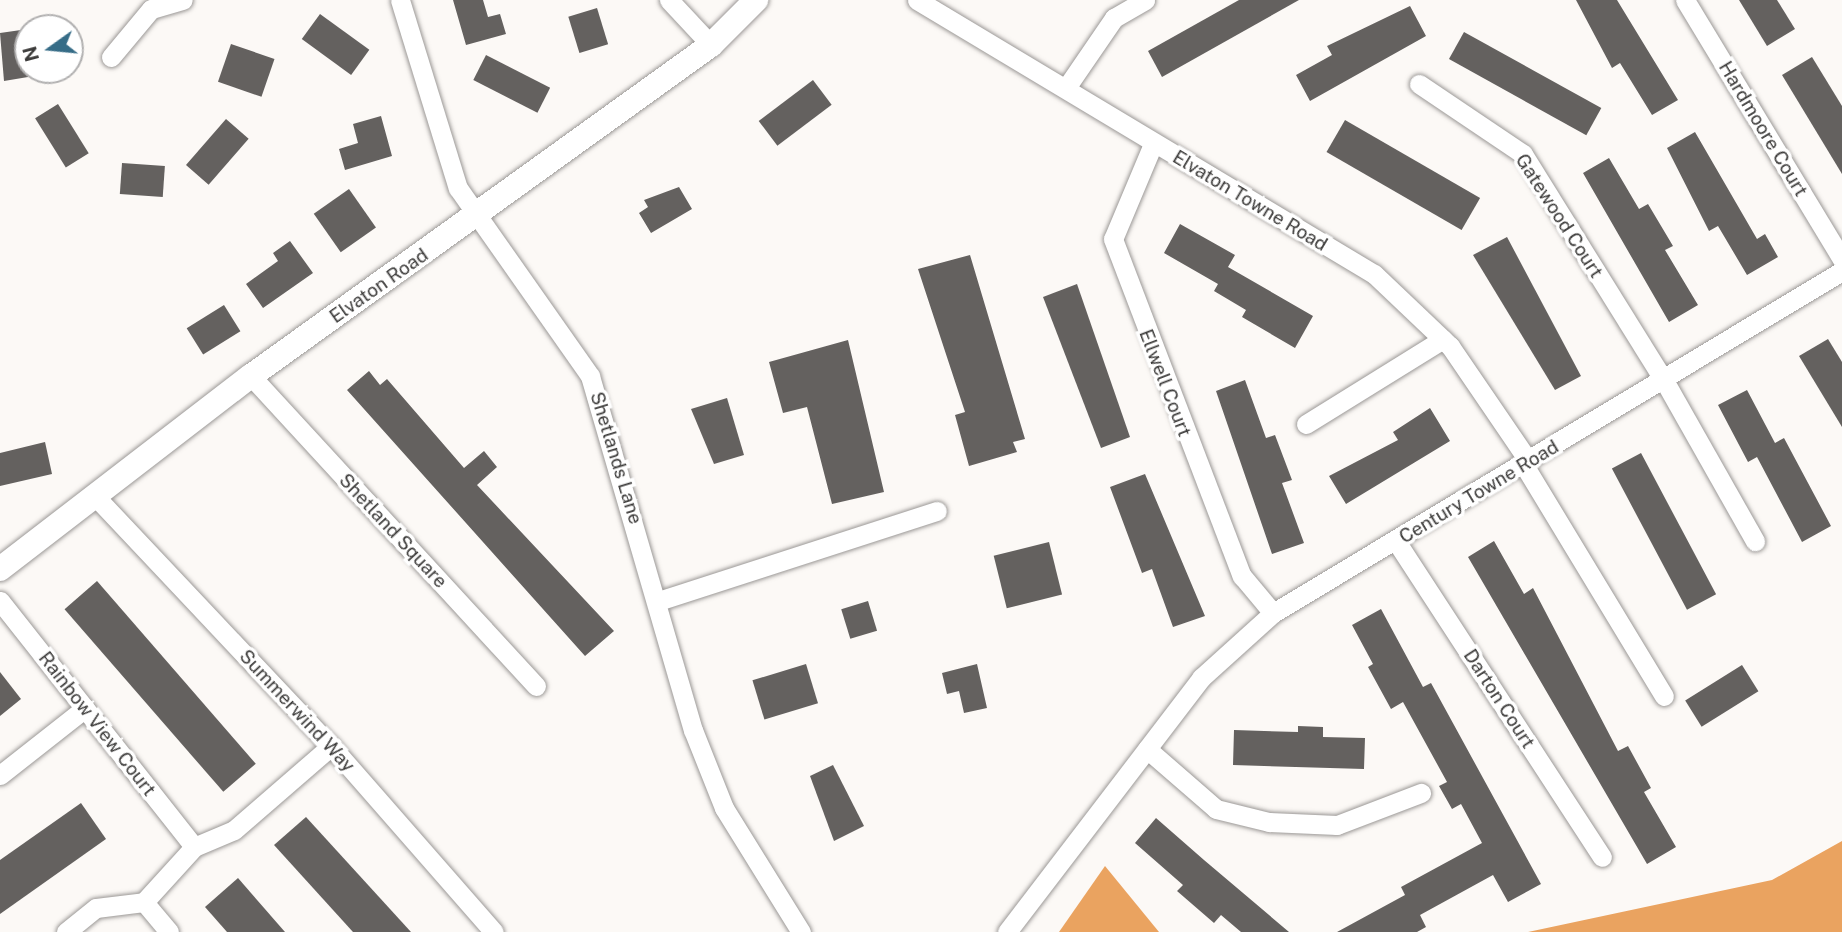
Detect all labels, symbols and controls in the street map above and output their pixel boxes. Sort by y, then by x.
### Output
north arrow [14,14,84,84]
text: N [18,44,43,64]
street label: Hardmoore Court [1714,57,1812,201]
street label: Elvaton Towne Road [1168,146,1332,256]
street label: Gatewood Court [1510,150,1608,282]
street label: Elvaton Road [325,244,433,328]
street label: Ellwell Court [1134,326,1196,440]
street label: Shetlands Lane [585,389,647,527]
street label: Century Towne Road [1395,435,1563,549]
street label: Shetland Square [334,469,452,593]
street label: Summerwind Way [234,645,360,777]
street label: Darton Court [1458,645,1540,753]
street label: Rainbow View Court [33,647,161,801]

